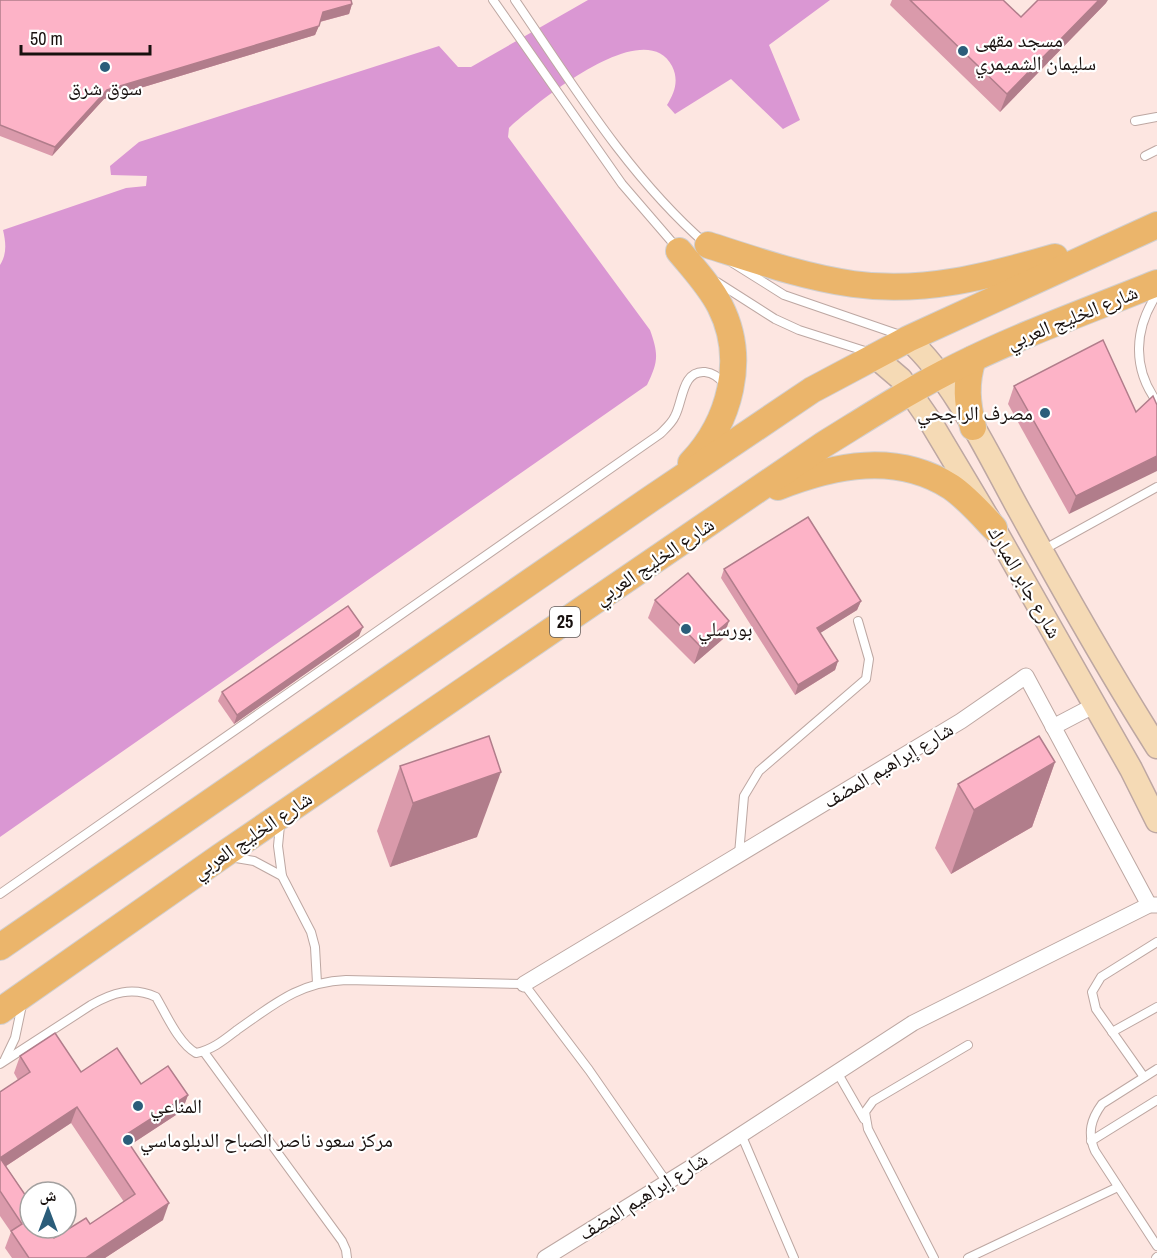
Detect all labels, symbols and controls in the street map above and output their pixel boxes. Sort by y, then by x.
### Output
scale bar [21,18,150,56]
text: 50 m [30,26,63,51]
place label: مسجد مقهى سليمان الشميمري [975,26,1096,79]
marker: مسجد مقهى سليمان الشميمري [956,44,970,58]
marker: سوق شرق [98,60,112,74]
place label: سوق شرق [68,74,142,101]
street label: شارع الخليج العربي [1002,278,1143,358]
place label: مصرف الراجحي [917,399,1033,429]
marker: مصرف الراجحي [1038,406,1052,420]
street label: شارع الخليج العربي [588,510,721,613]
street label: شارع جابر المبارك [982,521,1069,643]
road number: 25 [550,607,580,637]
place label: بورسلي [698,615,752,645]
marker: بورسلي [679,622,693,636]
street label: شارع إبراهيم المضف [818,715,958,815]
street label: شارع الخليج العربي [186,784,319,887]
place label: المناعي [150,1092,202,1122]
marker: المناعي [131,1099,145,1113]
place label: مركز سعود ناصر الصباح الدبلوماسي [140,1126,393,1156]
marker: مركز سعود ناصر الصباح الدبلوماسي [121,1133,135,1147]
street label: شارع إبراهيم المضف [573,1145,713,1247]
north arrow [18,1180,78,1240]
text: ش [40,1184,57,1206]

